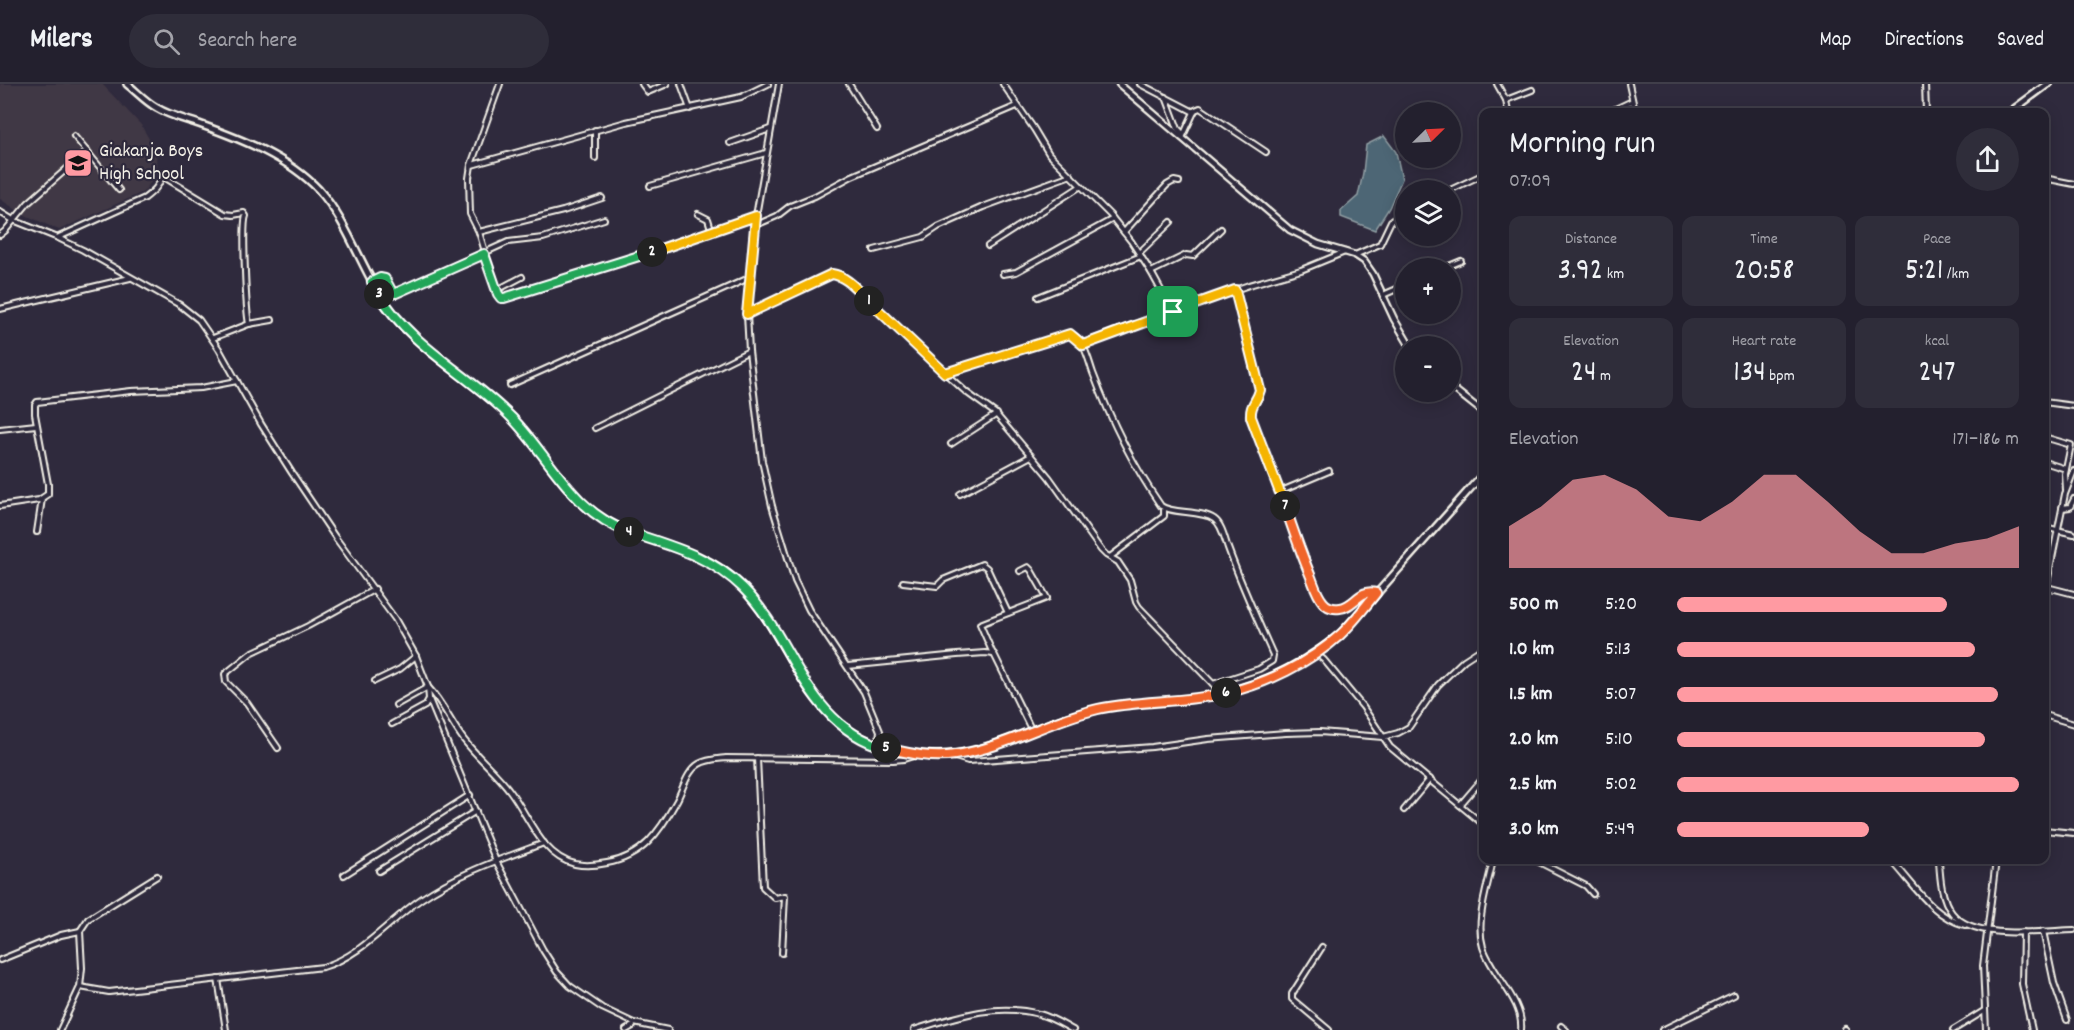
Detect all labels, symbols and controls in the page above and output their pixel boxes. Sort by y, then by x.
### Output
search box [129,14,549,68]
text: Milers [30,21,93,61]
icon: search [150,25,183,58]
text: Search here [198,26,297,57]
text: Map [1820,26,1851,56]
text: Directions [1884,26,1964,56]
text: Saved [1997,26,2044,56]
north arrow [1395,102,1461,168]
map controls [1395,102,1461,402]
text: Morning run [1509,122,1656,169]
button: share [1956,128,2019,191]
place label: Giakanja Boys High School [99,138,203,189]
school or university icon: Giakanja Boys High School [62,147,94,179]
text: 07:09 [1509,168,1551,196]
button: layers [1395,180,1461,246]
text: Distance [1565,228,1617,251]
text: Time [1750,228,1778,251]
text: Pace [1923,228,1951,251]
pin: 2 [637,237,667,267]
text: 2 [649,240,656,263]
text: 3.92 [1558,251,1603,294]
text: 20:58 [1734,251,1794,294]
text: 5:21 [1905,251,1943,294]
button: + [1395,258,1461,324]
text: km [1603,263,1624,286]
text: /km [1943,263,1969,286]
pin: 3 [364,279,394,309]
text: 3 [375,282,383,305]
pin: 1 [854,286,884,316]
pin [1147,286,1198,337]
text: 1 [867,289,871,312]
icon: arrive [1156,295,1189,328]
text: Elevation [1563,330,1619,353]
text: Heart rate [1732,330,1796,353]
text: kcal [1925,330,1949,353]
button: − [1395,336,1461,402]
text: 24 [1571,353,1596,396]
text: 134 [1733,353,1766,396]
text: 247 [1918,353,1956,396]
text: m [1596,365,1611,388]
text: bpm [1766,365,1795,388]
text: Elevation [1509,426,1579,454]
text: 171–186 m [1952,426,2019,454]
pin: 7 [1270,491,1300,521]
text: 7 [1282,494,1288,517]
pin: 4 [614,517,644,547]
text: 4 [626,520,632,543]
text: 500 m [1509,591,1558,619]
text: 5:20 [1605,591,1637,619]
text: 1.0 km [1509,636,1554,664]
text: 5:13 [1605,636,1631,664]
pin: 6 [1211,678,1241,708]
text: 6 [1222,681,1230,704]
text: 1.5 km [1509,681,1552,709]
text: 5:07 [1605,681,1636,709]
text: 2.0 km [1509,726,1558,754]
text: 5:10 [1605,726,1633,754]
pin: 5 [871,733,901,763]
text: 5 [882,736,890,759]
text: 2.5 km [1509,771,1557,799]
text: 5:02 [1605,771,1637,799]
text: 3.0 km [1509,816,1559,844]
text: 5:49 [1605,816,1635,844]

